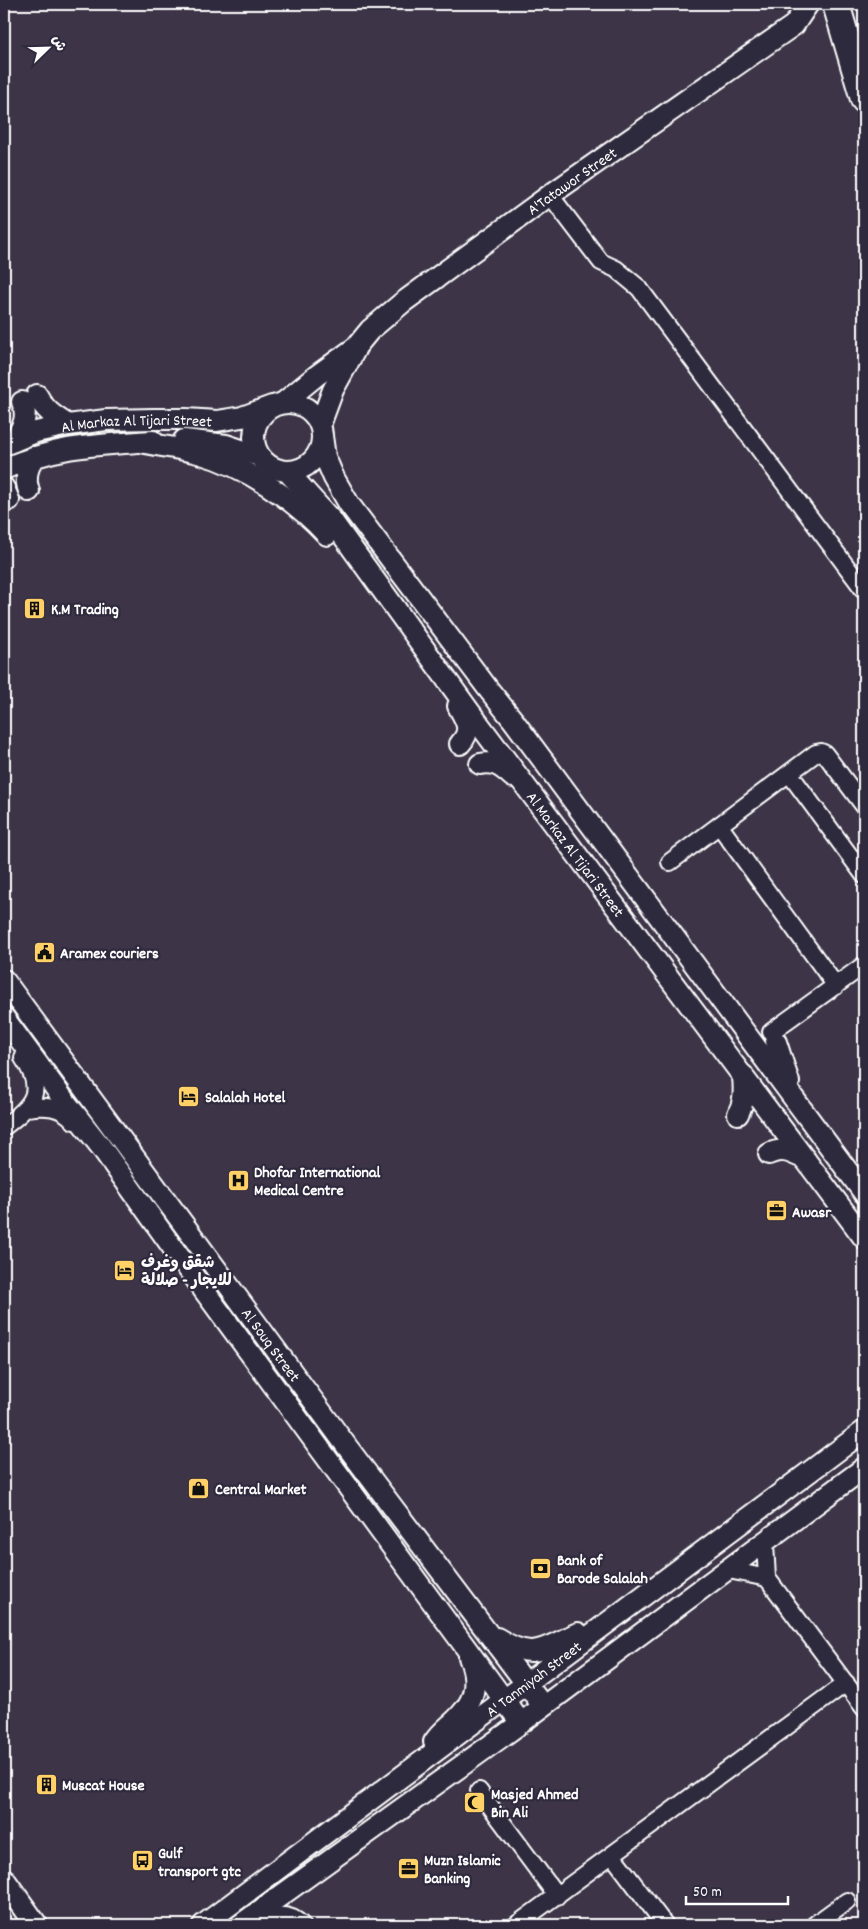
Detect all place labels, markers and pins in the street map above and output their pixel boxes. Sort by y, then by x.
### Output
building icon: K.M Trading [23,596,47,620]
place label: K.M Trading [51,599,119,622]
public building icon: Aramex couriers [32,940,56,964]
place label: Aramex couriers [60,943,159,966]
hotel icon: Salalah Hotel [177,1084,201,1108]
place label: Salalah Hotel [205,1087,285,1110]
place label: Dhofar International Medical Centre [254,1162,380,1203]
hospital icon: Dhofar International Medical Centre [226,1168,250,1192]
office icon: Awasr [764,1199,788,1223]
place label: Awasr [792,1202,832,1225]
place label: شقق وغرف للايجار - صلالة [141,1252,232,1293]
hotel icon: شقق وغرف للايجار - صلالة [113,1258,137,1282]
shop icon: Central Market [187,1476,211,1500]
place label: Central Market [215,1479,307,1502]
place label: Bank of Barode Salalah [557,1550,648,1591]
bank icon: Bank of Barode Salalah [529,1556,553,1580]
building icon: Muscat House [34,1772,58,1796]
place label: Muscat House [62,1775,145,1798]
place label: Masjed Ahmed Bin Ali [491,1784,579,1825]
mosque icon: Masjed Ahmed Bin Ali [463,1790,487,1814]
place label: Gulf transport gtc [158,1843,241,1884]
bus stop icon: Gulf transport gtc [130,1849,154,1873]
place label: Muzn Islamic Banking [424,1850,501,1891]
office icon: Muzn Islamic Banking [396,1856,420,1880]

